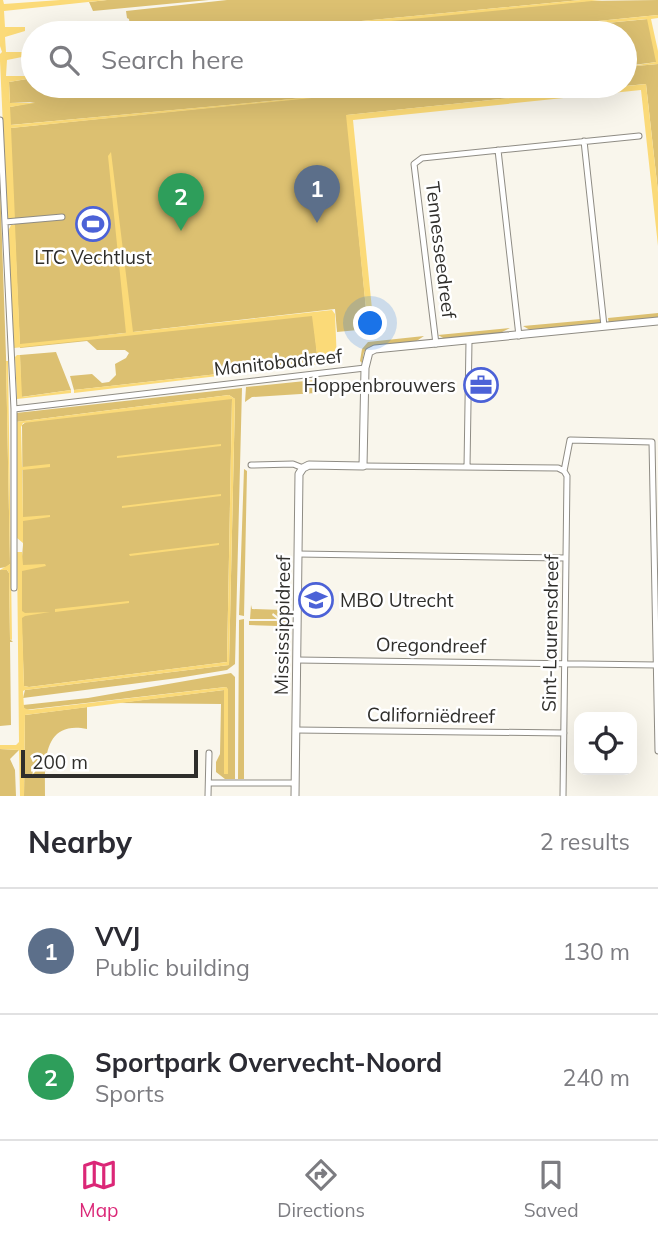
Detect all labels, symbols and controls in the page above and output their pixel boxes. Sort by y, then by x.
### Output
search box [21,21,637,98]
icon: search [45,41,83,79]
text: Search here [101,43,244,76]
pin: 1 [294,165,340,223]
pin: 2 [158,173,204,231]
street label: Tennesseedreef [421,180,461,320]
sports icon: LTC Vechtlust [74,205,112,243]
place label: LTC Vechtlust [34,245,152,269]
your location [353,306,387,340]
street label: Manitobadreef [213,343,344,381]
office icon: Hoppenbrouwers [462,366,500,404]
place label: Hoppenbrouwers [303,373,456,397]
street label: Sint-Laurensdreef [537,553,563,712]
street label: Mississippidreef [269,554,295,695]
school or university icon: MBO Utrecht [297,581,335,619]
place label: MBO Utrecht [340,588,454,612]
street label: Oregondreef [376,632,487,658]
street label: Californiëdreef [367,702,496,728]
map controls [574,712,637,775]
button: locate [574,712,637,775]
scale bar [21,747,198,779]
text: 200 m [32,750,88,774]
text: Nearby [28,823,132,861]
text: 2 results [540,827,630,856]
text: VVJ [95,920,140,953]
text: 1 [44,937,58,966]
text: 130 m [562,937,630,966]
text: Public building [95,953,250,982]
text: Sportpark Overvecht-Noord [95,1046,442,1079]
text: 2 [44,1063,58,1092]
text: 240 m [562,1063,630,1092]
text: Sports [95,1079,165,1108]
tab: Map [79,1156,118,1222]
tab: Directions [277,1156,365,1222]
tab: Saved [524,1156,579,1222]

